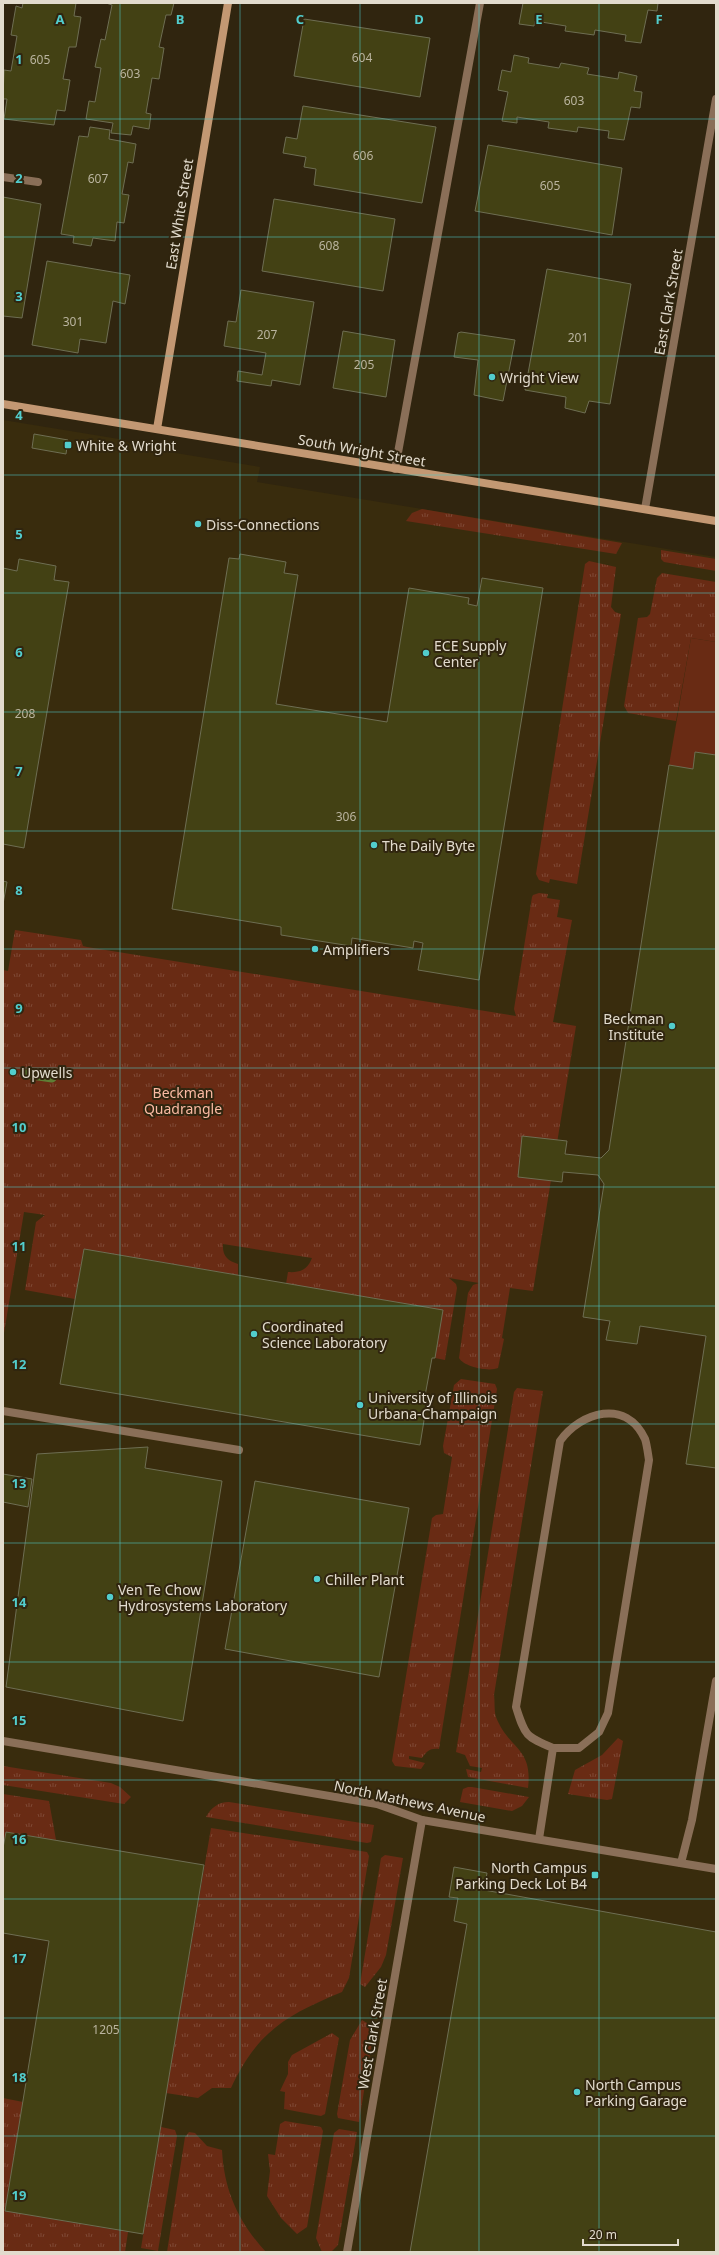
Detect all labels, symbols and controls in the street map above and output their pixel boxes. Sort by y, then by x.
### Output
text: A [56,10,65,28]
text: B [176,10,184,28]
text: C [296,10,304,28]
text: D [414,10,424,28]
text: E [535,10,543,28]
text: F [655,10,663,28]
house number: 604 [352,49,372,66]
text: 1 [15,50,23,68]
house number: 605 [30,51,50,68]
house number: 603 [120,65,140,82]
house number: 603 [564,92,584,109]
house number: 606 [353,147,373,164]
street label: East White Street [161,157,197,271]
text: 2 [15,169,23,187]
house number: 607 [88,170,108,187]
house number: 605 [540,177,560,194]
house number: 608 [319,237,339,254]
street label: East Clark Street [649,247,687,357]
text: 3 [15,287,23,305]
house number: 301 [63,313,83,330]
house number: 207 [257,326,277,343]
house number: 201 [568,329,588,346]
house number: 205 [354,356,374,373]
place label: Wright View [500,368,579,387]
marker: Wright View [487,372,497,382]
text: 4 [15,406,23,424]
street label: South Wright Street [297,429,427,471]
place label: White & Wright [76,436,176,455]
marker: White & Wright [63,440,73,450]
place label: Diss-Connections [206,515,320,534]
marker: Diss-Connections [193,519,203,529]
text: 5 [15,525,23,543]
place label: ECE Supply Center [434,636,507,671]
text: 6 [15,643,23,661]
marker: ECE Supply Center [421,648,431,658]
house number: 208 [15,705,35,722]
text: 7 [15,762,23,780]
house number: 306 [336,808,356,825]
place label: The Daily Byte [382,836,475,855]
marker: The Daily Byte [369,840,379,850]
text: 8 [15,881,23,899]
place label: Amplifiers [323,940,390,959]
marker: Amplifiers [310,944,320,954]
text: 9 [15,999,23,1017]
place label: Beckman Institute [603,1009,664,1044]
marker: Beckman Institute [667,1021,677,1031]
place label: Upwells [21,1063,73,1082]
marker: Upwells [8,1067,18,1077]
park label: Beckman Quadrangle [144,1083,222,1118]
text: 10 [12,1118,26,1136]
text: 11 [12,1237,26,1255]
place label: Coordinated Science Laboratory [262,1317,388,1352]
marker: Coordinated Science Laboratory [249,1329,259,1339]
text: 12 [12,1355,26,1373]
place label: University of Illinois Urbana-Champaign [368,1388,498,1423]
marker: University of Illinois Urbana-Champaign [355,1400,365,1410]
text: 13 [12,1474,26,1492]
place label: Chiller Plant [325,1570,404,1589]
marker: Chiller Plant [312,1574,322,1584]
place label: Ven Te Chow Hydrosystems Laboratory [118,1580,288,1615]
marker: Ven Te Chow Hydrosystems Laboratory [105,1592,115,1602]
text: 14 [12,1593,27,1611]
text: 15 [12,1711,26,1729]
street label: North Mathews Avenue [332,1776,488,1826]
text: 16 [12,1830,26,1848]
place label: North Campus Parking Deck Lot B4 [455,1858,587,1893]
marker: North Campus Parking Deck Lot B4 [590,1870,600,1880]
text: 17 [12,1949,26,1967]
street label: West Clark Street [353,1977,391,2091]
house number: 1205 [92,2021,120,2038]
text: 18 [12,2068,26,2086]
place label: North Campus Parking Garage [585,2075,687,2110]
marker: North Campus Parking Garage [572,2087,582,2097]
text: 19 [12,2186,26,2204]
scale bar [583,2221,678,2247]
text: 20 m [589,2226,617,2243]

